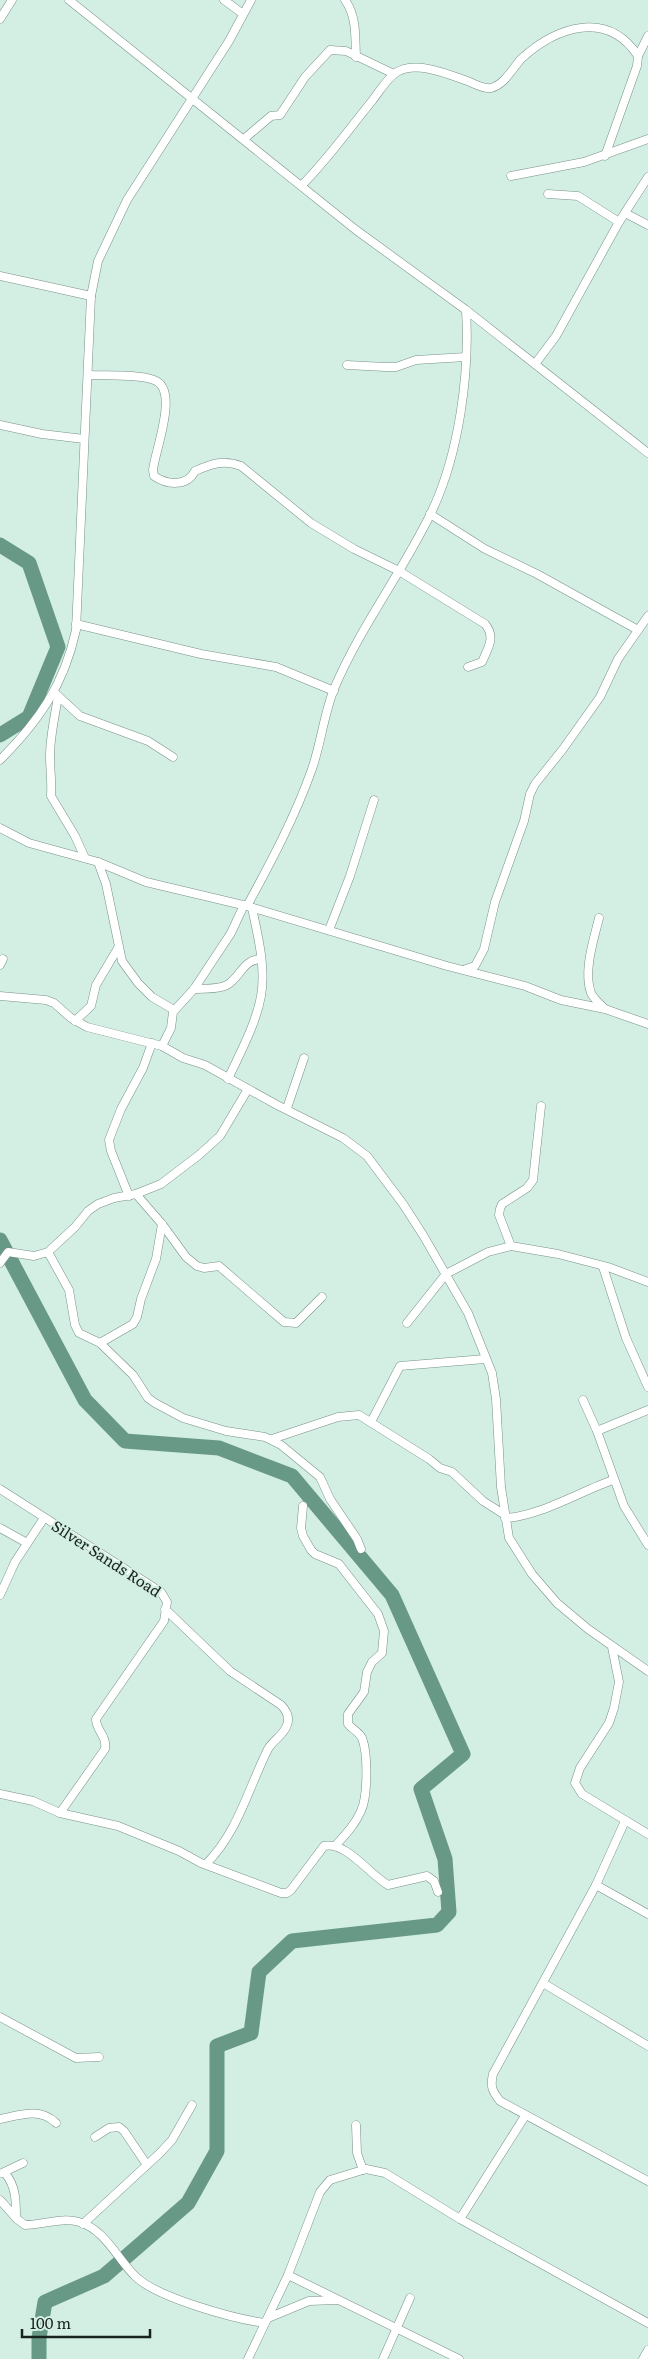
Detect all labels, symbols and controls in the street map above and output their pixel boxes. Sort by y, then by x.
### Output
street label: Silver Sands Road [47,1514,166,1602]
scale bar [22,2306,150,2338]
text: 100 m [30,2311,71,2334]

